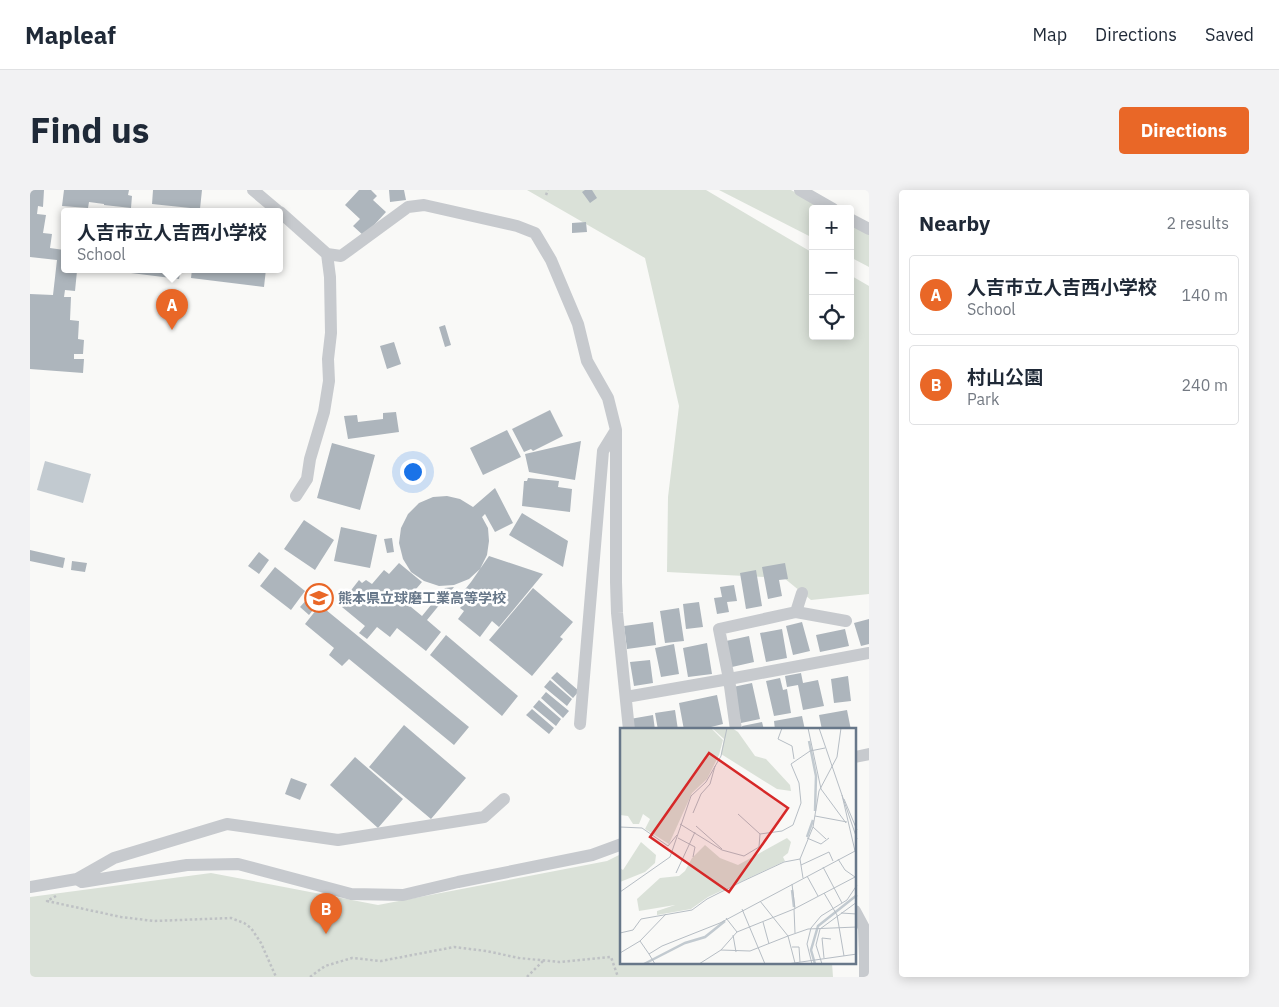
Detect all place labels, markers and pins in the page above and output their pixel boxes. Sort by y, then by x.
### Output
pin: A [156,289,188,330]
school or university icon: 熊本県立球磨工業高等学校 [304,583,334,613]
place label: 熊本県立球磨工業高等学校 [338,589,506,607]
pin: B [310,893,342,934]

